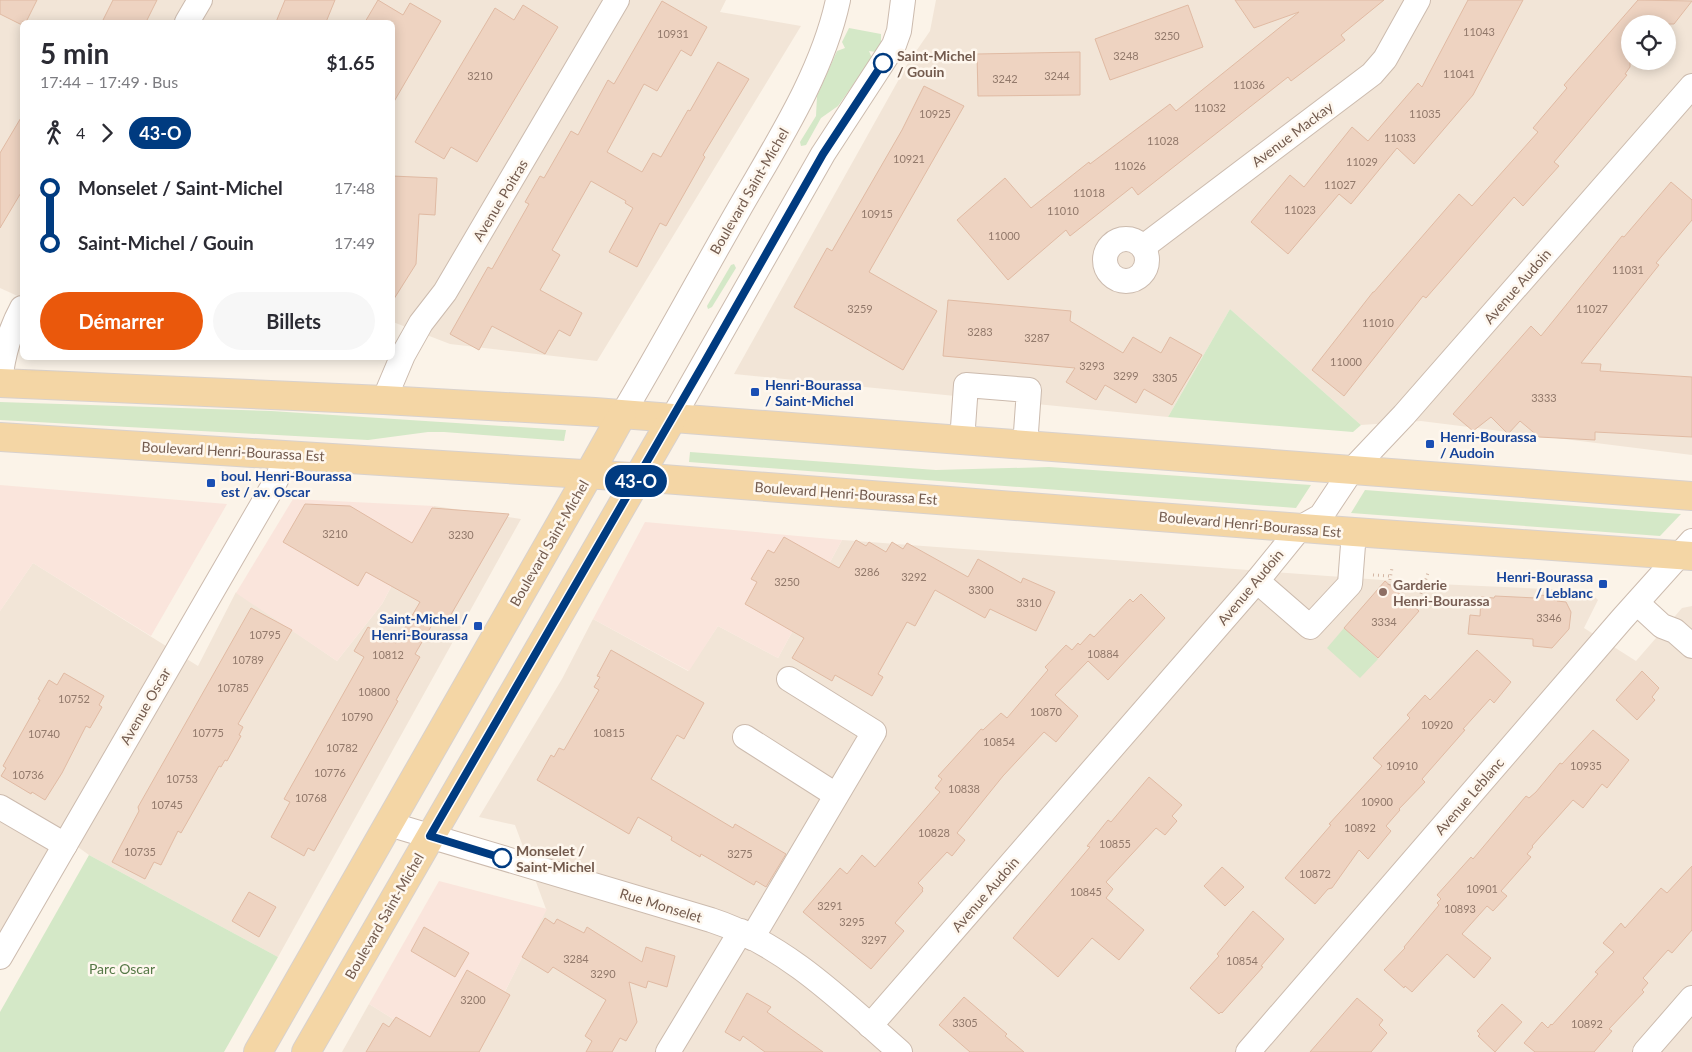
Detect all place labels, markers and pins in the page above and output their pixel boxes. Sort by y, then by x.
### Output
place label: Saint-Michel / Gouin [897,47,976,80]
marker: Saint-Michel / Gouin [873,53,893,73]
place label: Henri-Bourassa / Saint-Michel [765,376,862,409]
marker: Henri-Bourassa / Saint-Michel [749,386,761,398]
place label: Henri-Bourassa / Audoin [1440,428,1537,461]
marker: Henri-Bourassa / Audoin [1424,438,1436,450]
place label: boul. Henri-Bourassa est / av. Oscar [221,467,352,500]
marker: boul. Henri-Bourassa est / av. Oscar [205,477,217,489]
place label: Henri-Bourassa / Leblanc [1496,568,1593,601]
place label: Garderie Henri-Bourassa [1393,576,1490,609]
marker: Henri-Bourassa / Leblanc [1597,578,1609,590]
marker: Garderie Henri-Bourassa [1377,586,1389,598]
place label: Saint-Michel / Henri-Bourassa [371,610,468,643]
marker: Saint-Michel / Henri-Bourassa [472,620,484,632]
place label: Monselet / Saint-Michel [516,842,595,875]
marker: Monselet / Saint-Michel [492,848,512,868]

